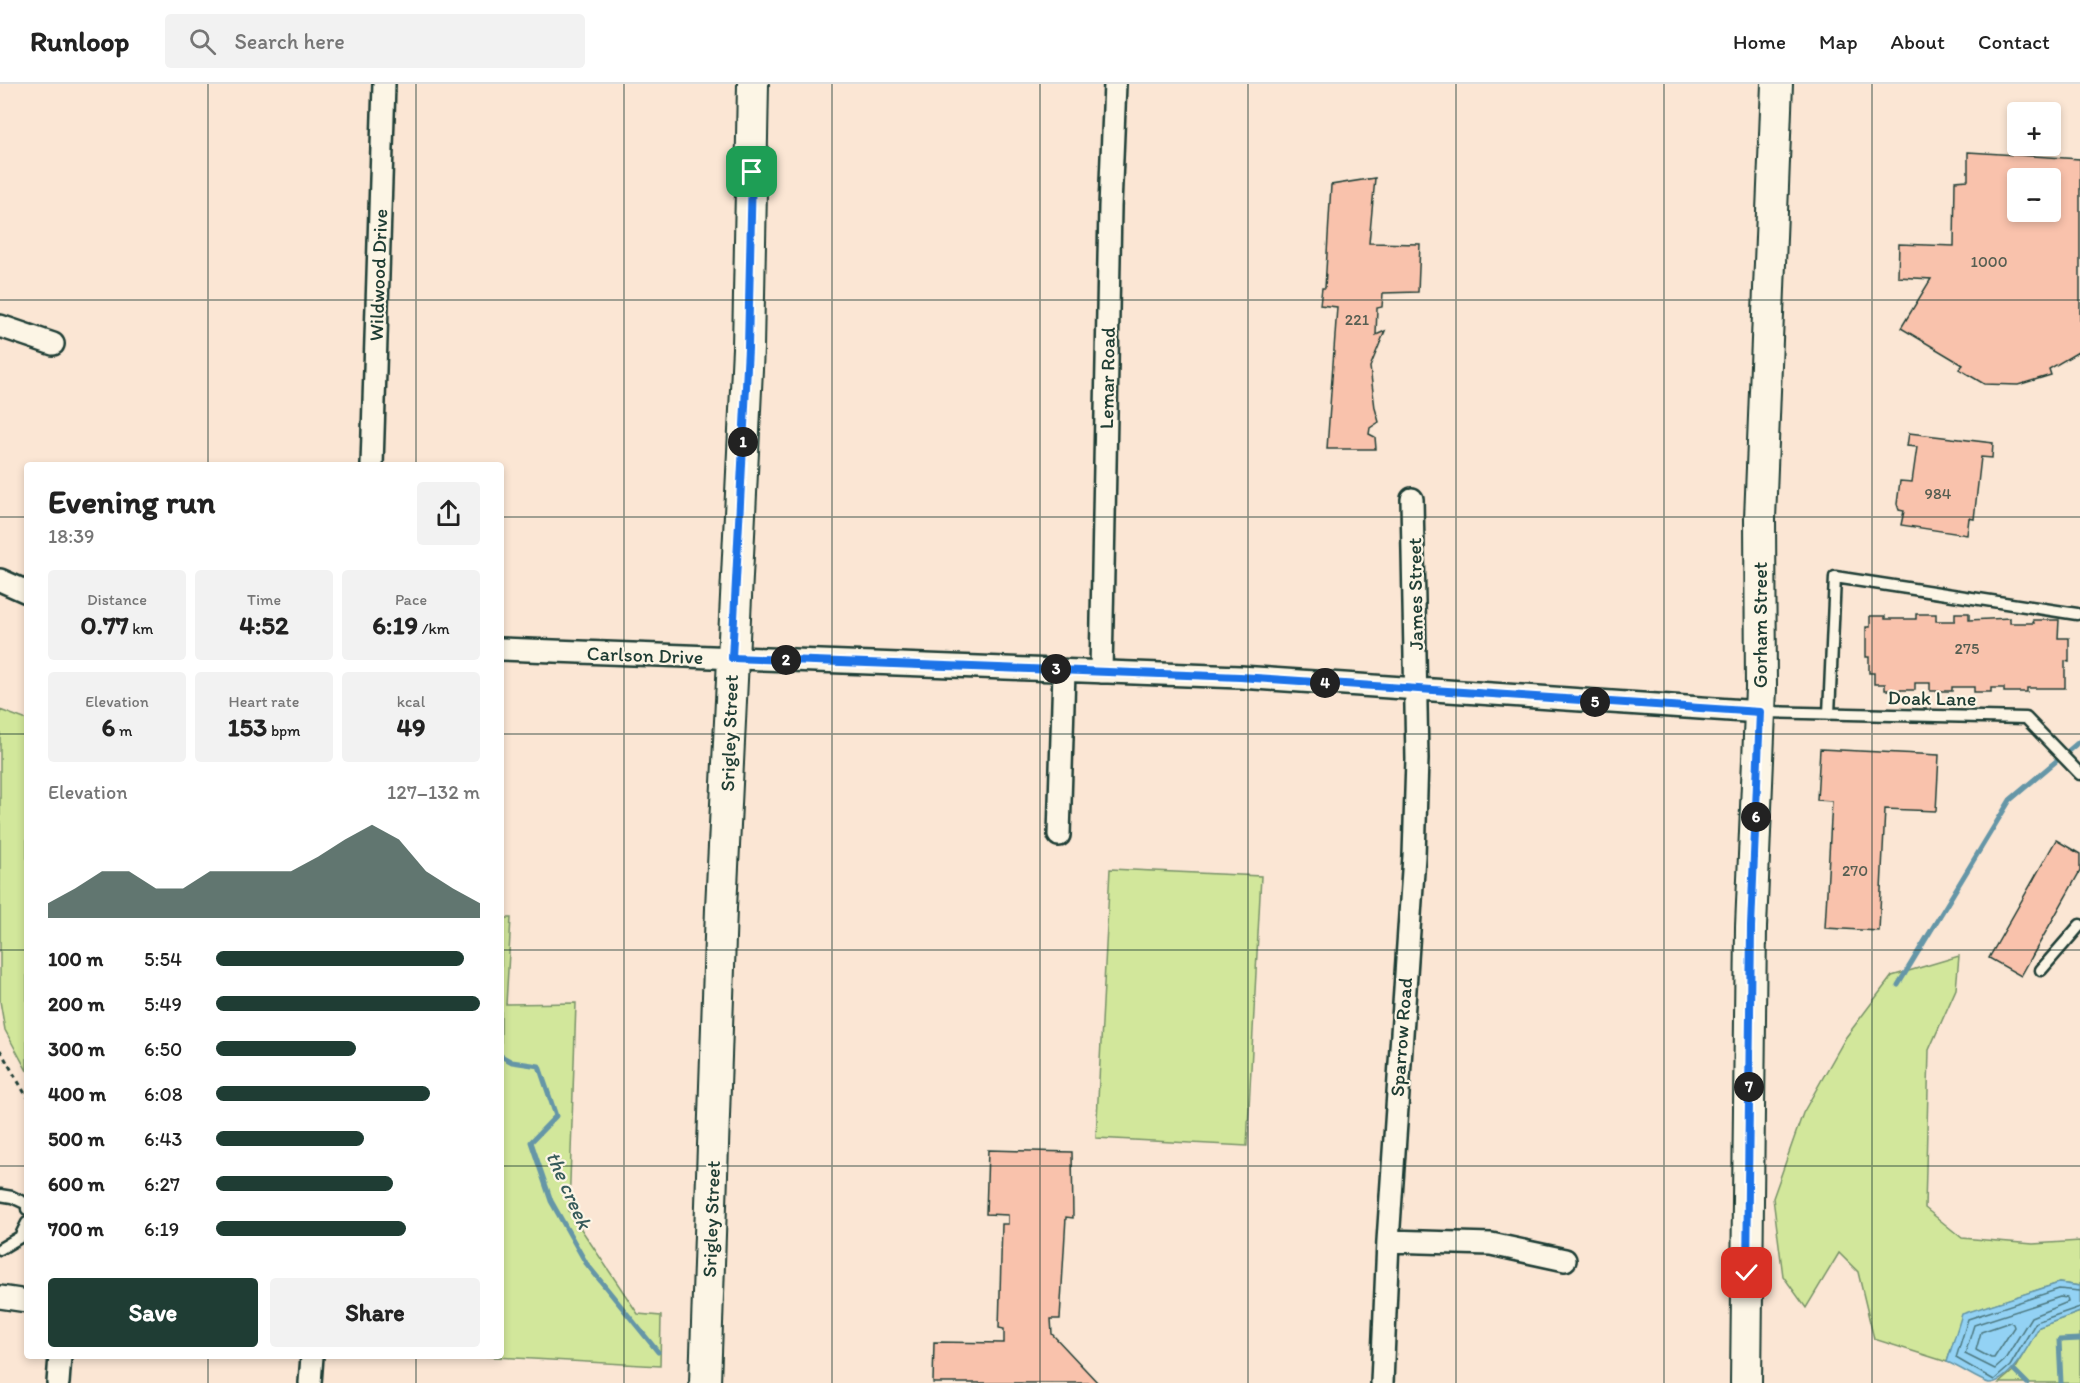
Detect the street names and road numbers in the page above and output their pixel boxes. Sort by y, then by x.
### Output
street label: Wildwood Drive [364,208,392,342]
street label: Lemar Road [1094,327,1120,429]
street label: James Street [1402,537,1428,651]
street label: Gorham Street [1748,562,1772,688]
street label: Carlson Drive [586,641,704,669]
street label: Srigley Street [715,674,743,792]
street label: Doak Lane [1887,685,1977,711]
street label: Sparrow Road [1385,976,1417,1097]
street label: Srigley Street [697,1160,725,1278]

